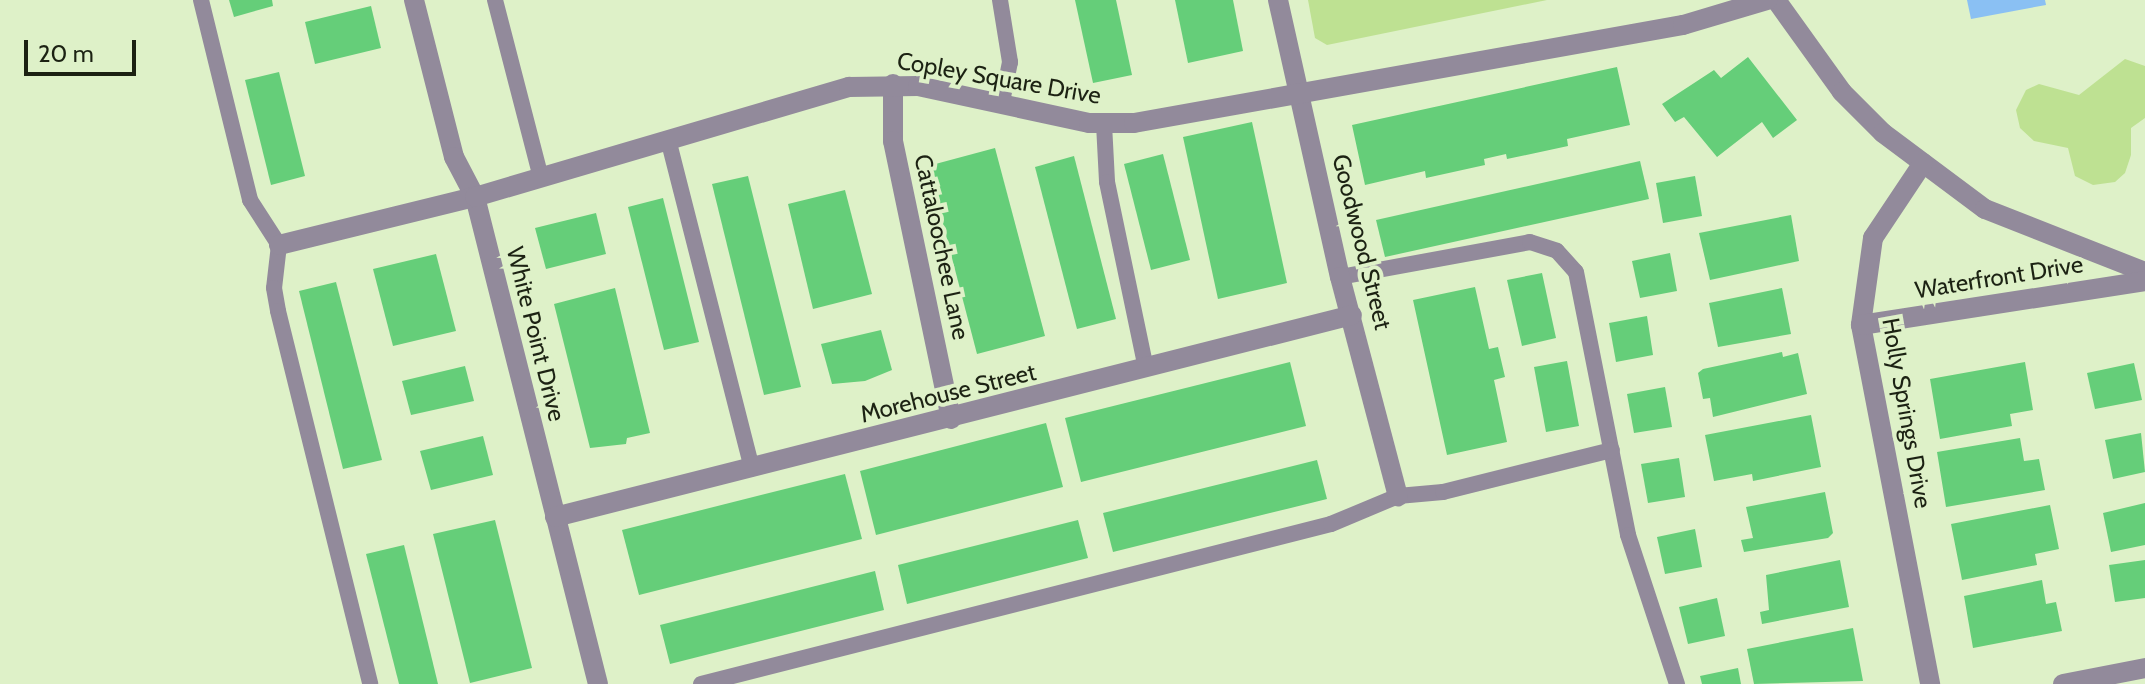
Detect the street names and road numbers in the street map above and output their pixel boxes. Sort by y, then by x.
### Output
street label: Copley Square Drive [895,46,1103,110]
street label: Goodwood Street [1326,151,1398,333]
street label: Cattaloochee Lane [908,152,976,342]
street label: White Point Drive [500,244,572,424]
street label: Waterfront Drive [1913,249,2085,305]
street label: Holly Springs Drive [1876,315,1938,511]
street label: Morehouse Street [857,357,1039,429]

